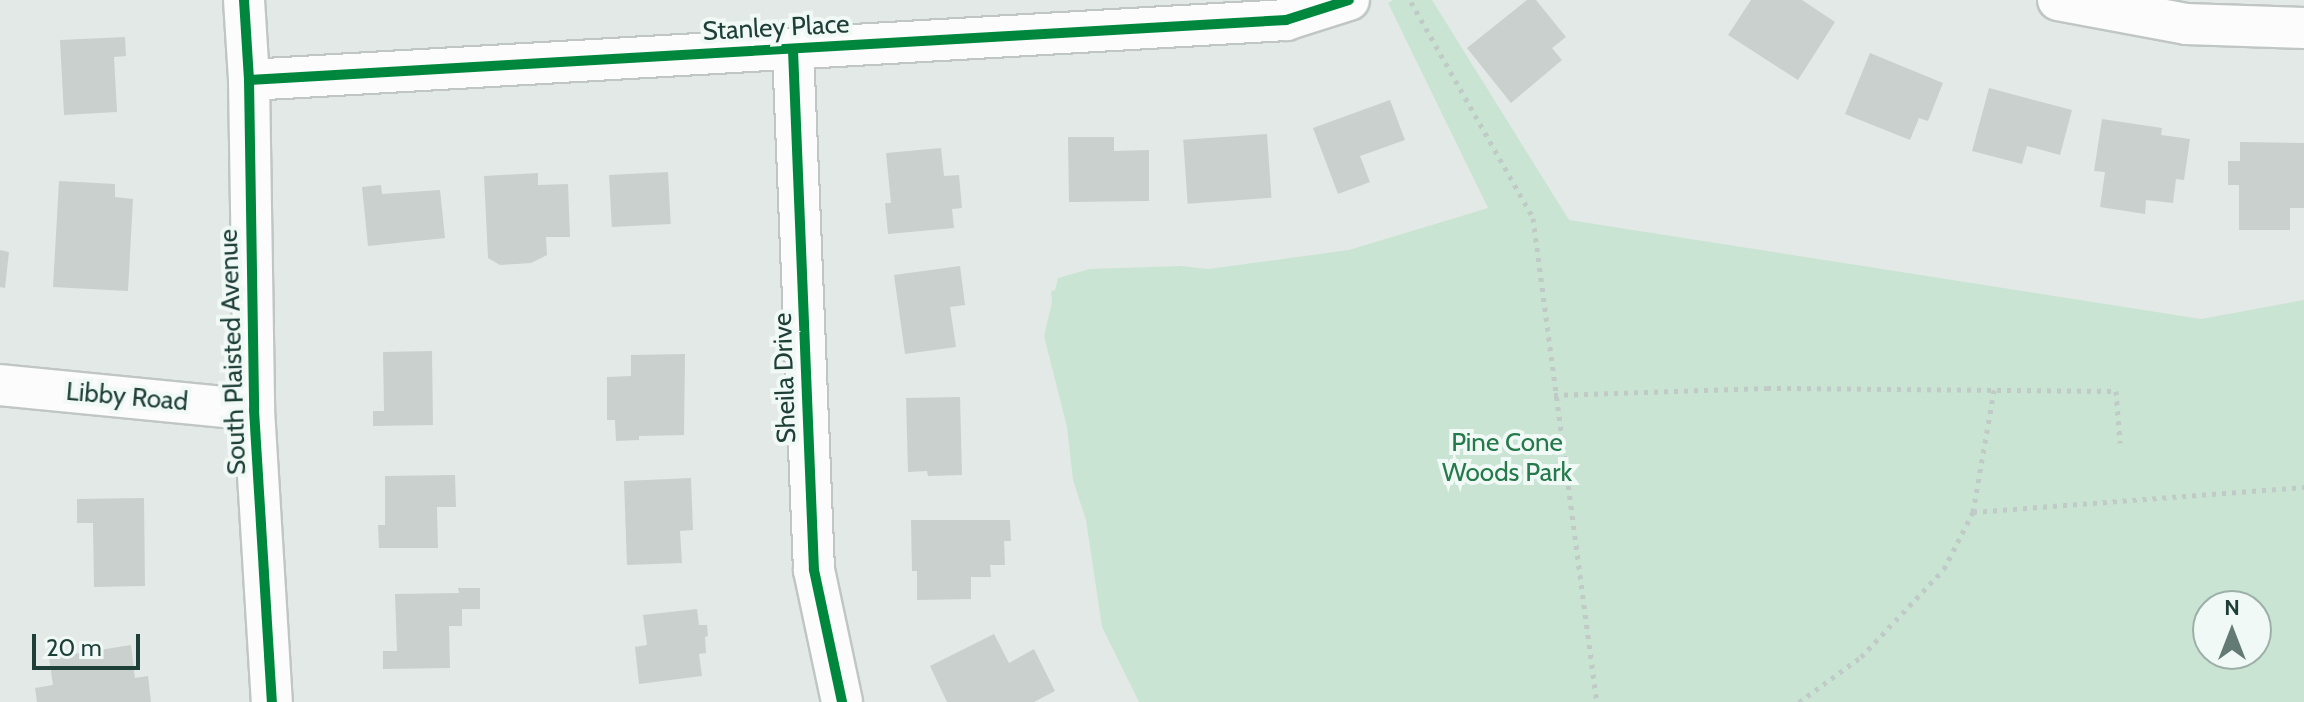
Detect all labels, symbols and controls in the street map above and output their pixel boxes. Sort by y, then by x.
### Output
street label: Stanley Place [702,9,850,47]
street label: South Plaisted Avenue [213,228,253,476]
street label: Sheila Drive [767,312,803,444]
street label: Libby Road [65,376,189,418]
park label: Pine Cone Woods Park [1442,427,1572,488]
north arrow [2192,590,2272,670]
text: N [2224,594,2240,621]
scale bar [36,618,144,668]
text: 20 m [46,633,102,662]

